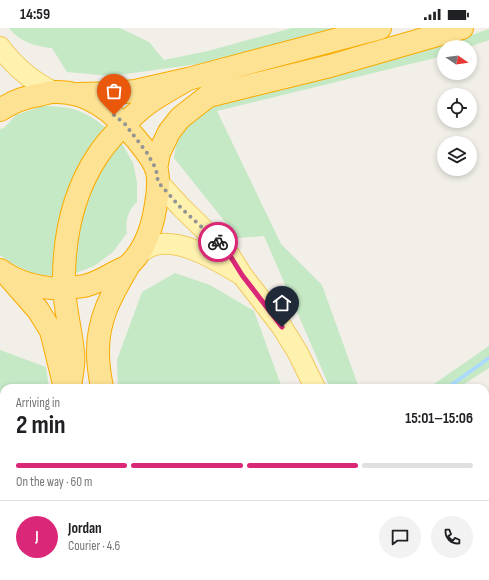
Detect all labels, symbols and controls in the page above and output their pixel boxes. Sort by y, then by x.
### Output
text: 14:59 [20,5,50,24]
north arrow [437,40,477,80]
map controls [437,40,477,176]
pin [97,74,131,115]
icon: bag [103,80,125,102]
button: locate [437,88,477,128]
button: layers [437,136,477,176]
courier [198,222,238,262]
icon: bike [207,231,229,253]
pin [265,286,299,327]
icon: home [271,292,293,314]
text: Arriving in [16,395,60,411]
text: 15:01–15:06 [405,409,473,428]
text: 2 min [16,410,66,441]
text: On the way · 60 m [16,474,92,490]
button: chat [379,516,421,558]
button: phone [431,516,473,558]
text: Jordan [68,519,102,538]
text: J [35,527,39,546]
text: Courier · 4.6 [68,538,120,554]

